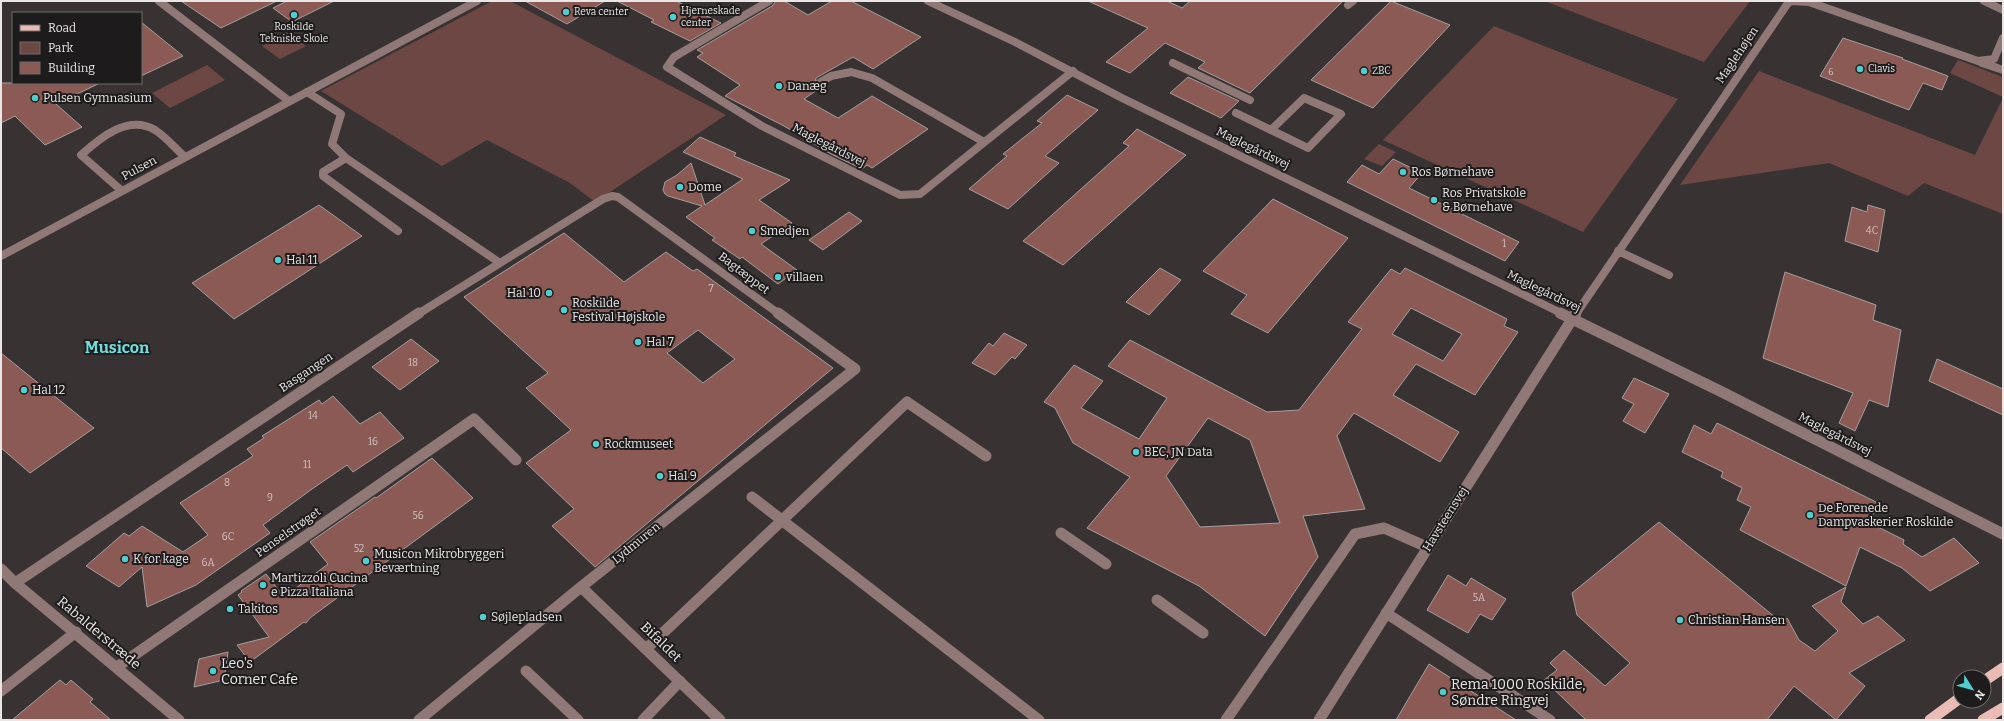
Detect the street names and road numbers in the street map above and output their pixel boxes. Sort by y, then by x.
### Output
street label: Maglehøjen [1713,24,1761,86]
street label: Maglegårdsvej [790,121,868,169]
street label: Maglegårdsvej [1214,124,1292,172]
street label: Pulsen [119,153,159,183]
street label: Bagtæppet [716,249,773,297]
street label: Maglegårdsvej [1505,267,1583,315]
street label: Basgangen [277,349,336,395]
street label: Maglegårdsvej [1796,410,1874,458]
street label: Havsteensvej [1420,484,1470,554]
street label: Penselstrøget [253,504,324,560]
street label: Lydmuren [609,519,663,566]
street label: Rabalderstræde [54,593,144,673]
street label: Bifaldet [637,618,685,666]

